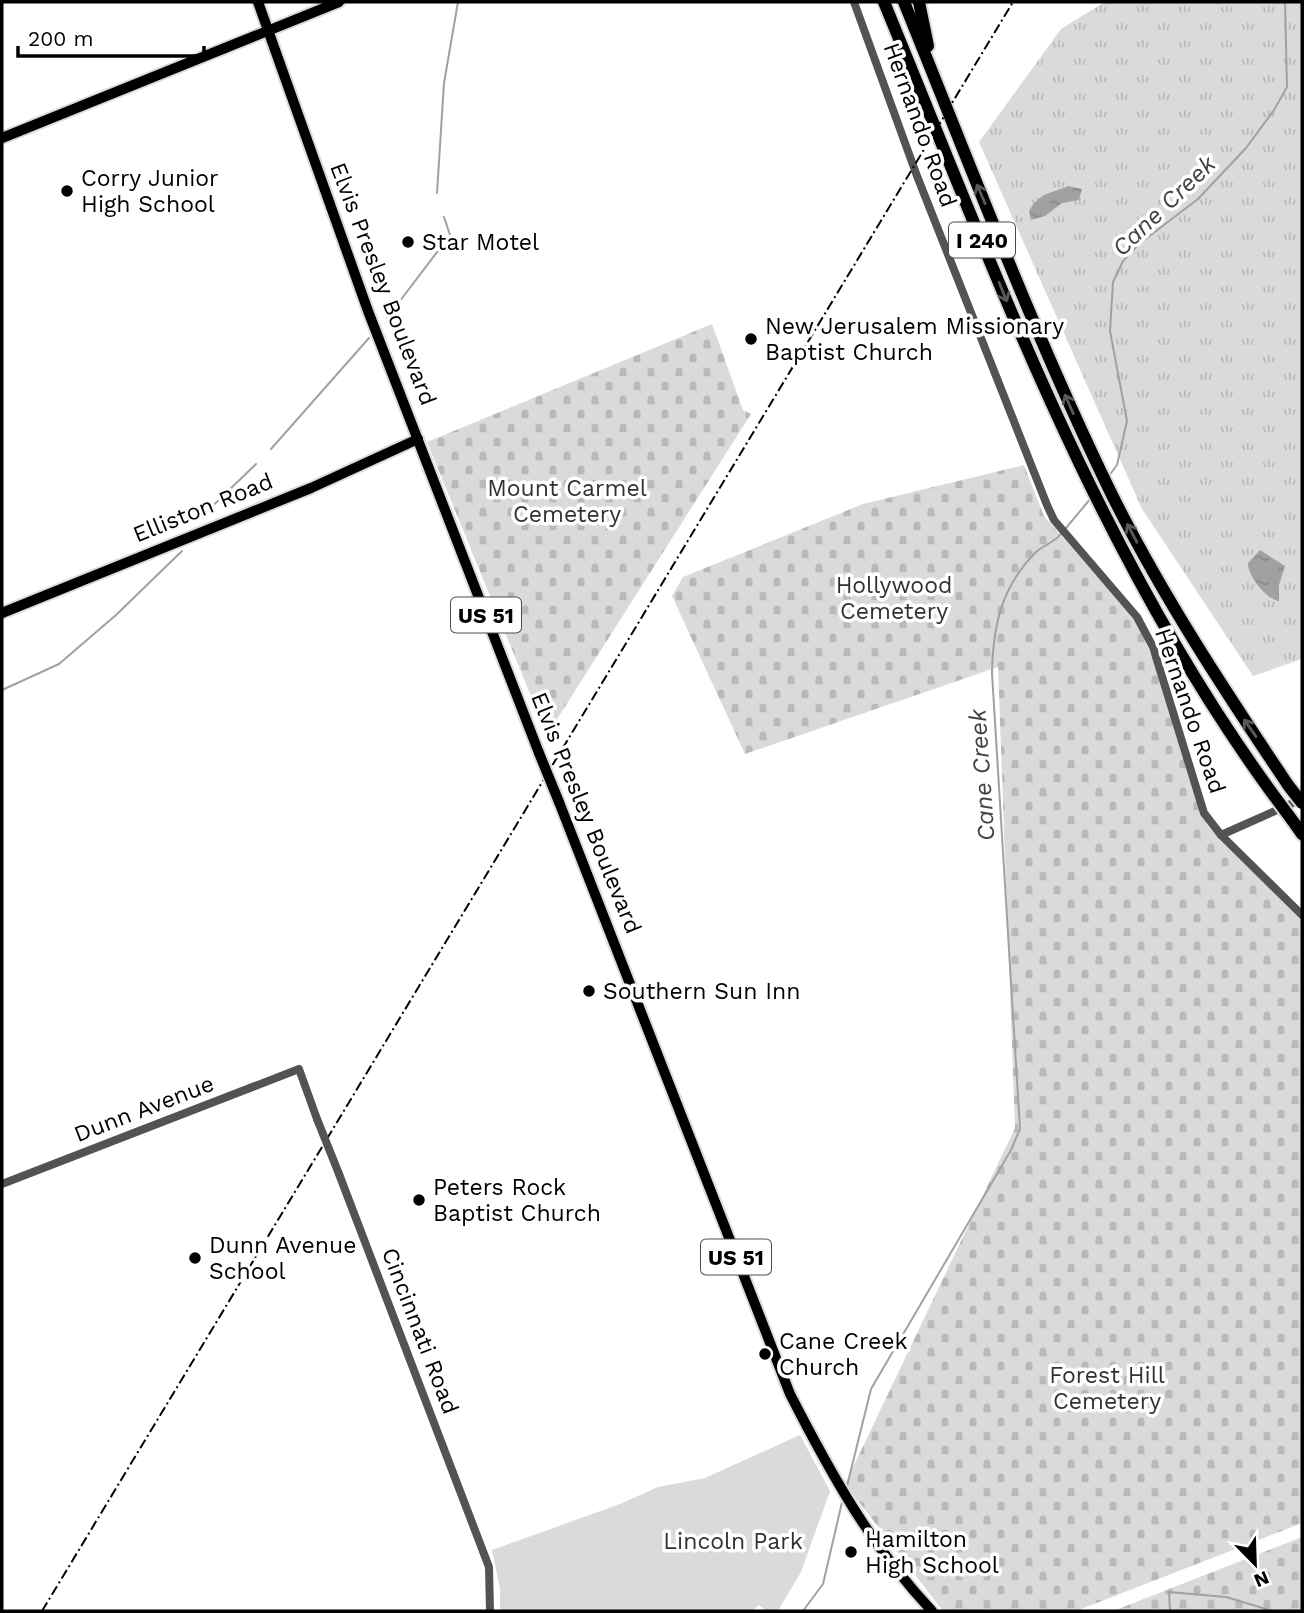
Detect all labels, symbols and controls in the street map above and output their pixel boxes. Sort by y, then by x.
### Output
scale bar [18,14,203,58]
text: 200 m [28,26,94,51]
street label: Hernando Road [878,39,962,211]
water label: Cane Creek [1107,149,1222,262]
street label: Elvis Presley Boulevard [324,159,442,409]
place label: Corry Junior High School [81,165,218,218]
marker: Corry Junior High School [59,183,75,199]
one-way arrow [974,183,987,205]
road number: I 240 [949,222,1015,258]
place label: Star Motel [422,229,539,256]
marker: Star Motel [400,234,416,250]
one-way arrow [997,280,1010,302]
place label: New Jerusalem Missionary Baptist Church [765,313,1064,366]
marker: New Jerusalem Missionary Baptist Church [743,331,759,347]
one-way arrow [1062,393,1075,415]
street label: Elliston Road [129,468,277,548]
park label: Mount Carmel Cemetery [487,475,647,528]
one-way arrow [1125,524,1139,544]
park label: Hollywood Cemetery [836,572,952,625]
road number: US 51 [451,598,521,632]
street label: Hernando Road [1149,625,1231,797]
street label: Elvis Presley Boulevard [525,688,647,938]
water label: Cane Creek [963,707,1001,842]
one-way arrow [1243,719,1257,738]
place label: Southern Sun Inn [603,978,800,1005]
marker: Southern Sun Inn [581,983,597,999]
street label: Dunn Avenue [70,1070,218,1148]
place label: Peters Rock Baptist Church [433,1174,601,1227]
marker: Peters Rock Baptist Church [411,1192,427,1208]
place label: Dunn Avenue School [209,1232,357,1285]
road number: US 51 [701,1240,771,1274]
street label: Cincinnati Road [376,1244,464,1418]
marker: Dunn Avenue School [187,1250,203,1266]
place label: Cane Creek Church [779,1328,908,1381]
marker: Cane Creek Church [757,1346,773,1362]
park label: Forest Hill Cemetery [1049,1362,1165,1415]
place label: Hamilton High School [865,1526,999,1579]
park label: Lincoln Park [663,1528,803,1555]
north arrow [1220,1529,1290,1599]
marker: Hamilton High School [843,1544,859,1560]
text: N [1250,1566,1272,1593]

